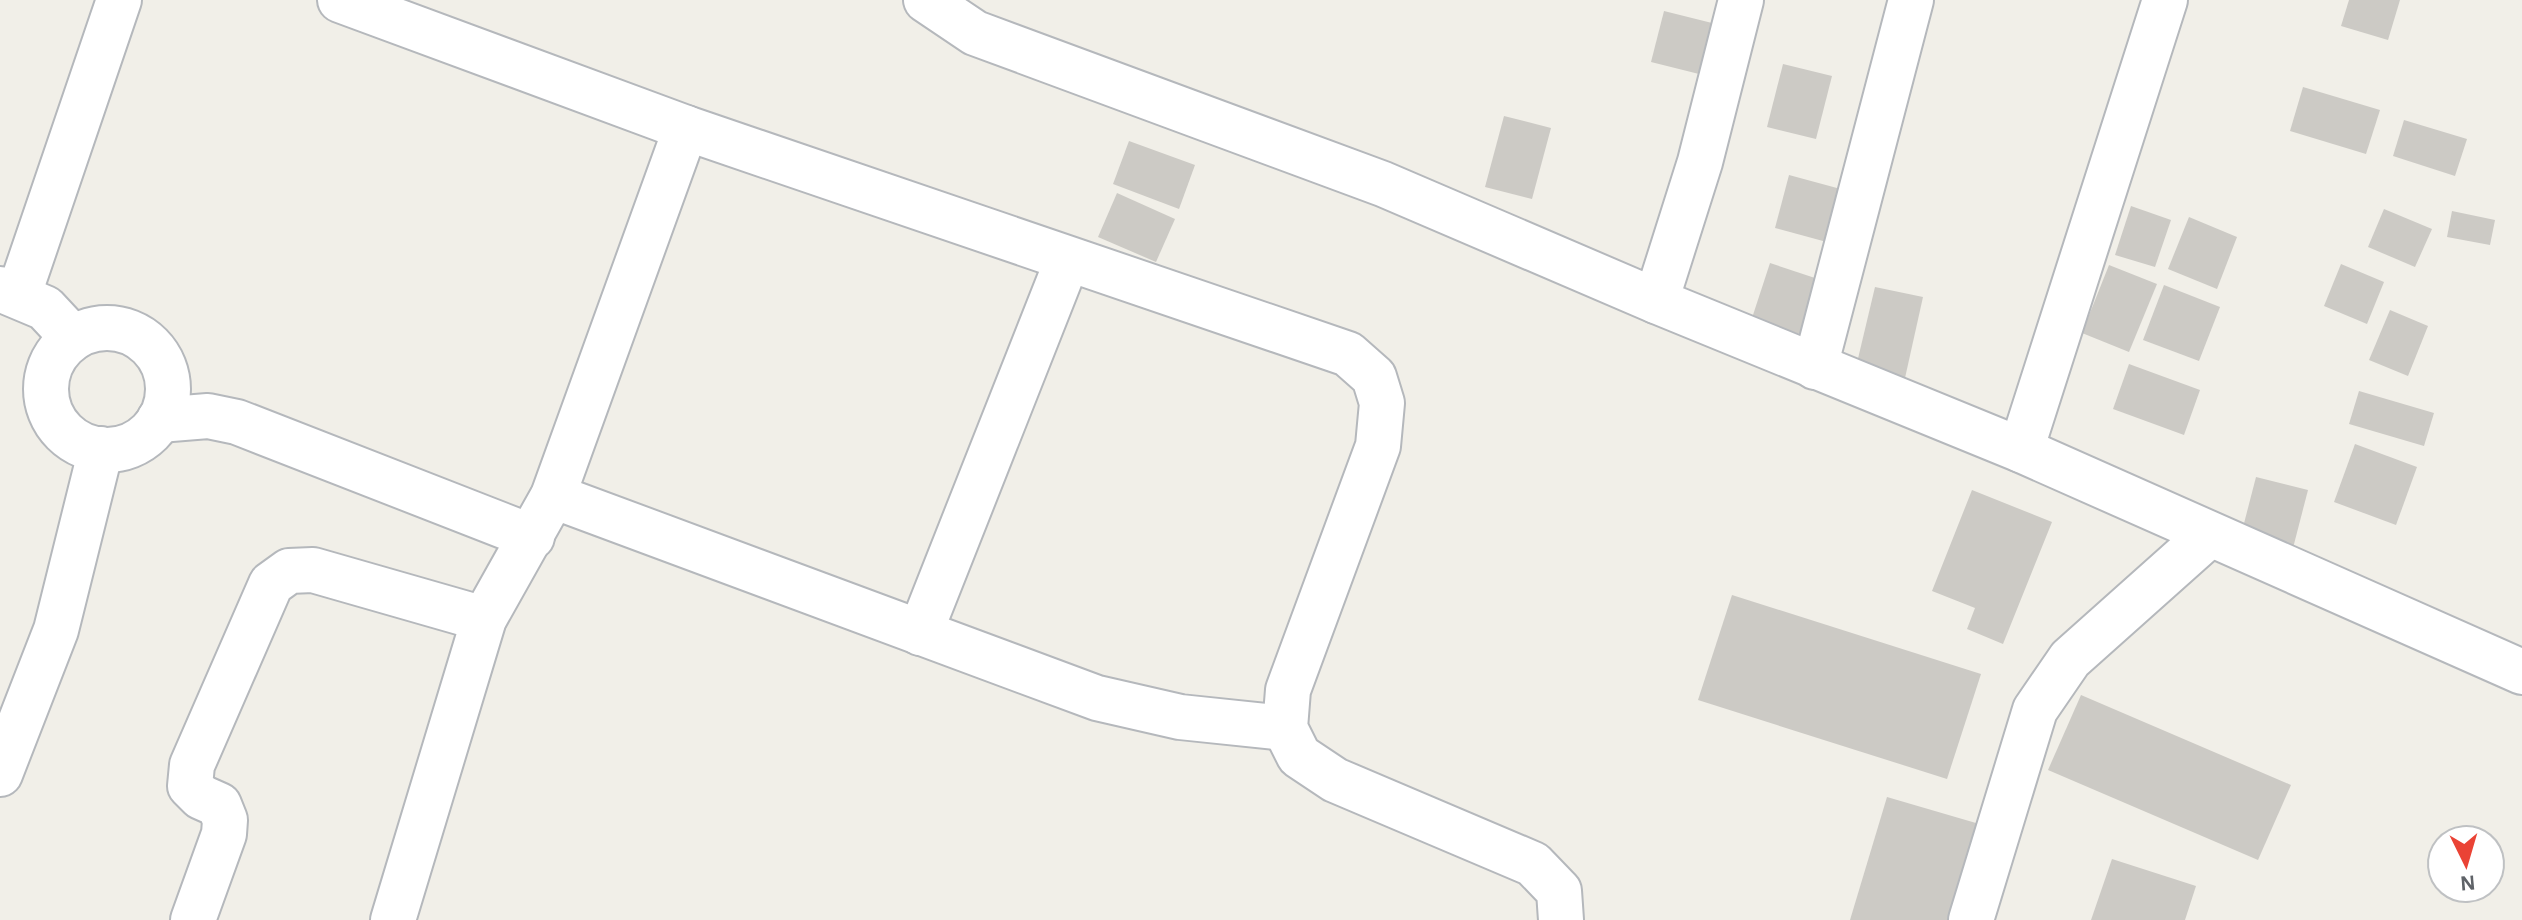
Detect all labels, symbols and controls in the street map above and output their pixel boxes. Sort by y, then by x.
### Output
north arrow [2426,824,2506,904]
text: N [2459,871,2476,895]

